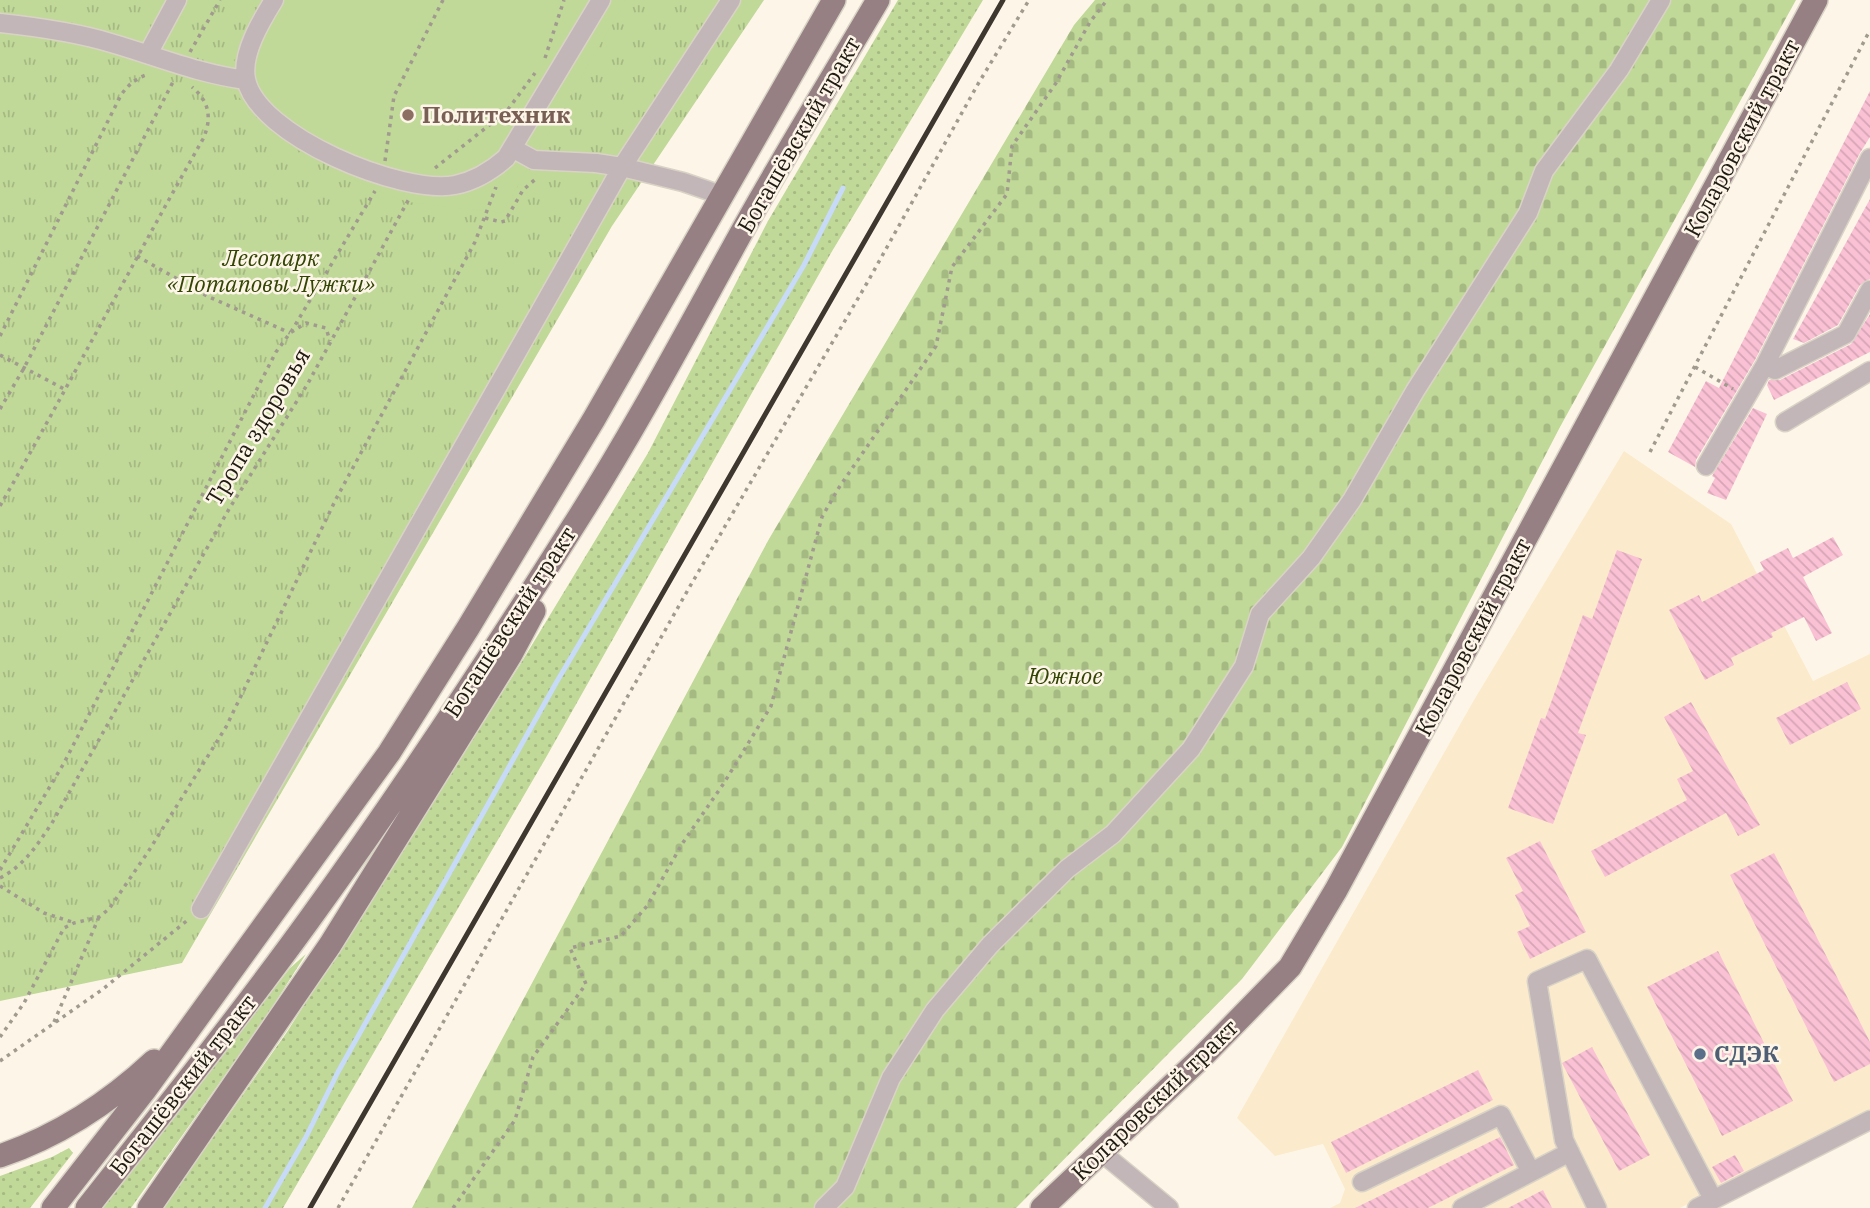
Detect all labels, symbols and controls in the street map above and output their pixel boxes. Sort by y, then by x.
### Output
street label: Богашёвский тракт [730,31,867,238]
street label: Коларовский тракт [1676,33,1806,242]
place label: Политехник [422,99,570,129]
marker: Политехник [400,107,416,123]
park label: Лесопарк «Потаповы Лужки» [167,242,375,298]
street label: Тропа здоровья [198,342,316,511]
street label: Богашёвский тракт [436,520,582,723]
street label: Коларовский тракт [1407,532,1537,741]
park label: Южное [1027,660,1102,690]
street label: Богашёвский тракт [102,988,262,1181]
street label: Коларовский тракт [1065,1012,1244,1187]
place label: СДЭК [1714,1038,1779,1068]
marker: СДЭК [1692,1046,1708,1062]

